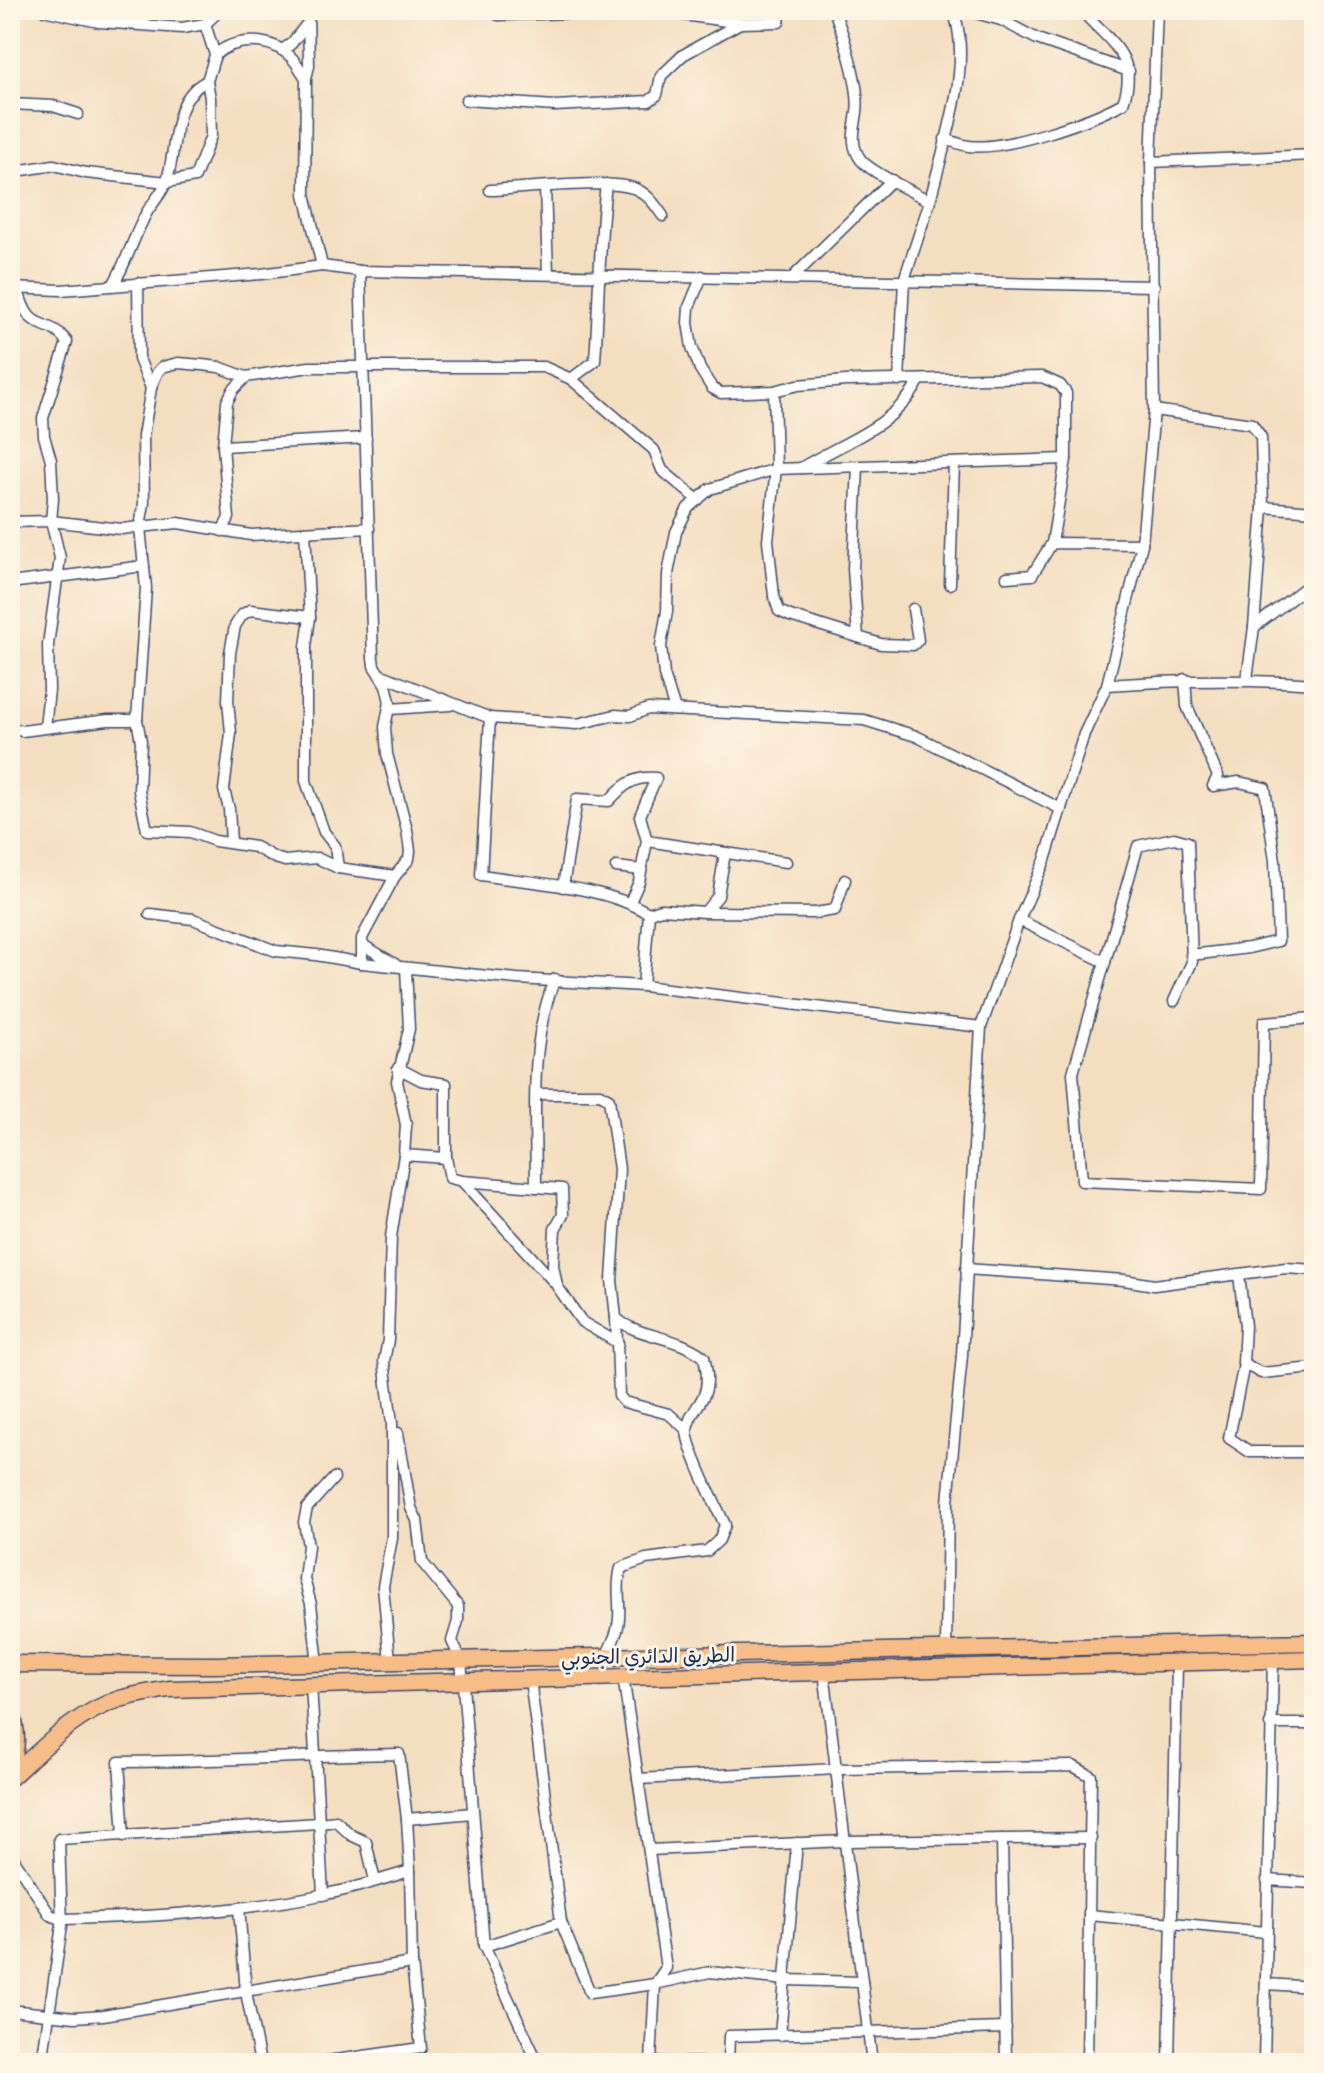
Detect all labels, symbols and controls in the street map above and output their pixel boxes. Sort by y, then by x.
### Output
street label: الطريق الدائري الجنوبي [561,1642,735,1676]

